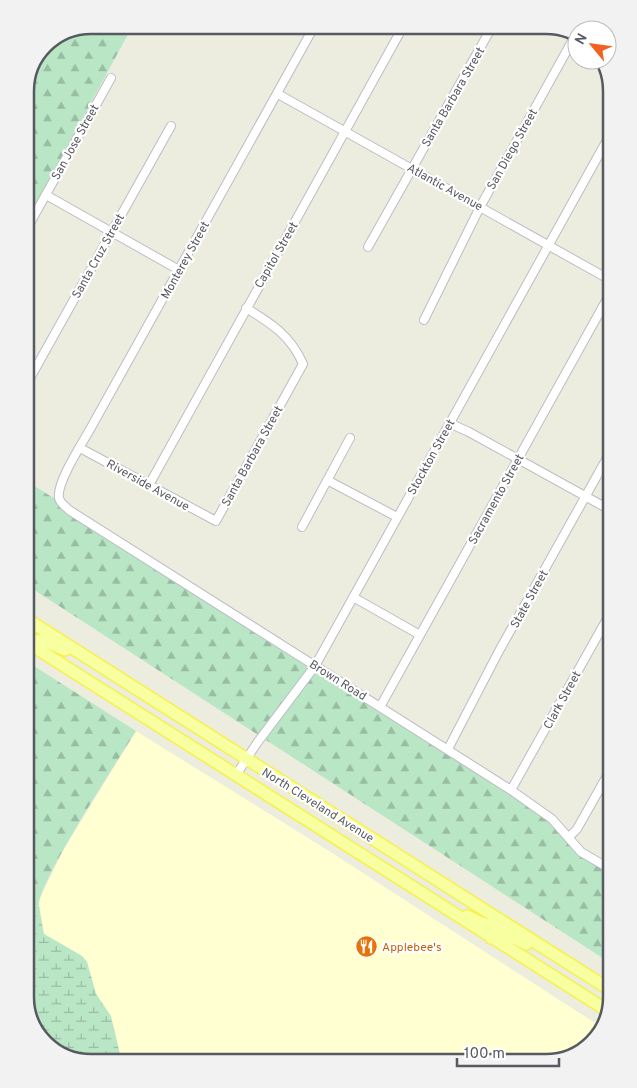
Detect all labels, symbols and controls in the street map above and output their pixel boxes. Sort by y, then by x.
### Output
north arrow [567,20,617,70]
text: N [572,31,592,48]
street label: Santa Barbara Street [419,45,489,150]
street label: San Jose Street [48,102,103,183]
street label: San Diego Street [484,106,542,193]
street label: Atlantic Avenue [404,160,485,215]
street label: Santa Cruz Street [69,211,129,302]
street label: Monterey Street [158,219,214,302]
street label: Capitol Street [251,219,302,292]
street label: Santa Barbara Street [219,403,287,510]
street label: Stockton Street [404,417,459,498]
street label: Sacramento Street [465,451,528,548]
street label: Riverside Avenue [103,456,192,515]
street label: State Street [507,567,552,632]
street label: Brown Road [306,657,369,705]
street label: Clark Street [540,669,585,732]
street label: North Cleveland Avenue [258,765,377,847]
restaurant icon: Applebee's [354,935,378,959]
place label: Applebee's [382,940,442,956]
scale bar [457,1036,560,1068]
text: 100 m [464,1045,505,1064]

